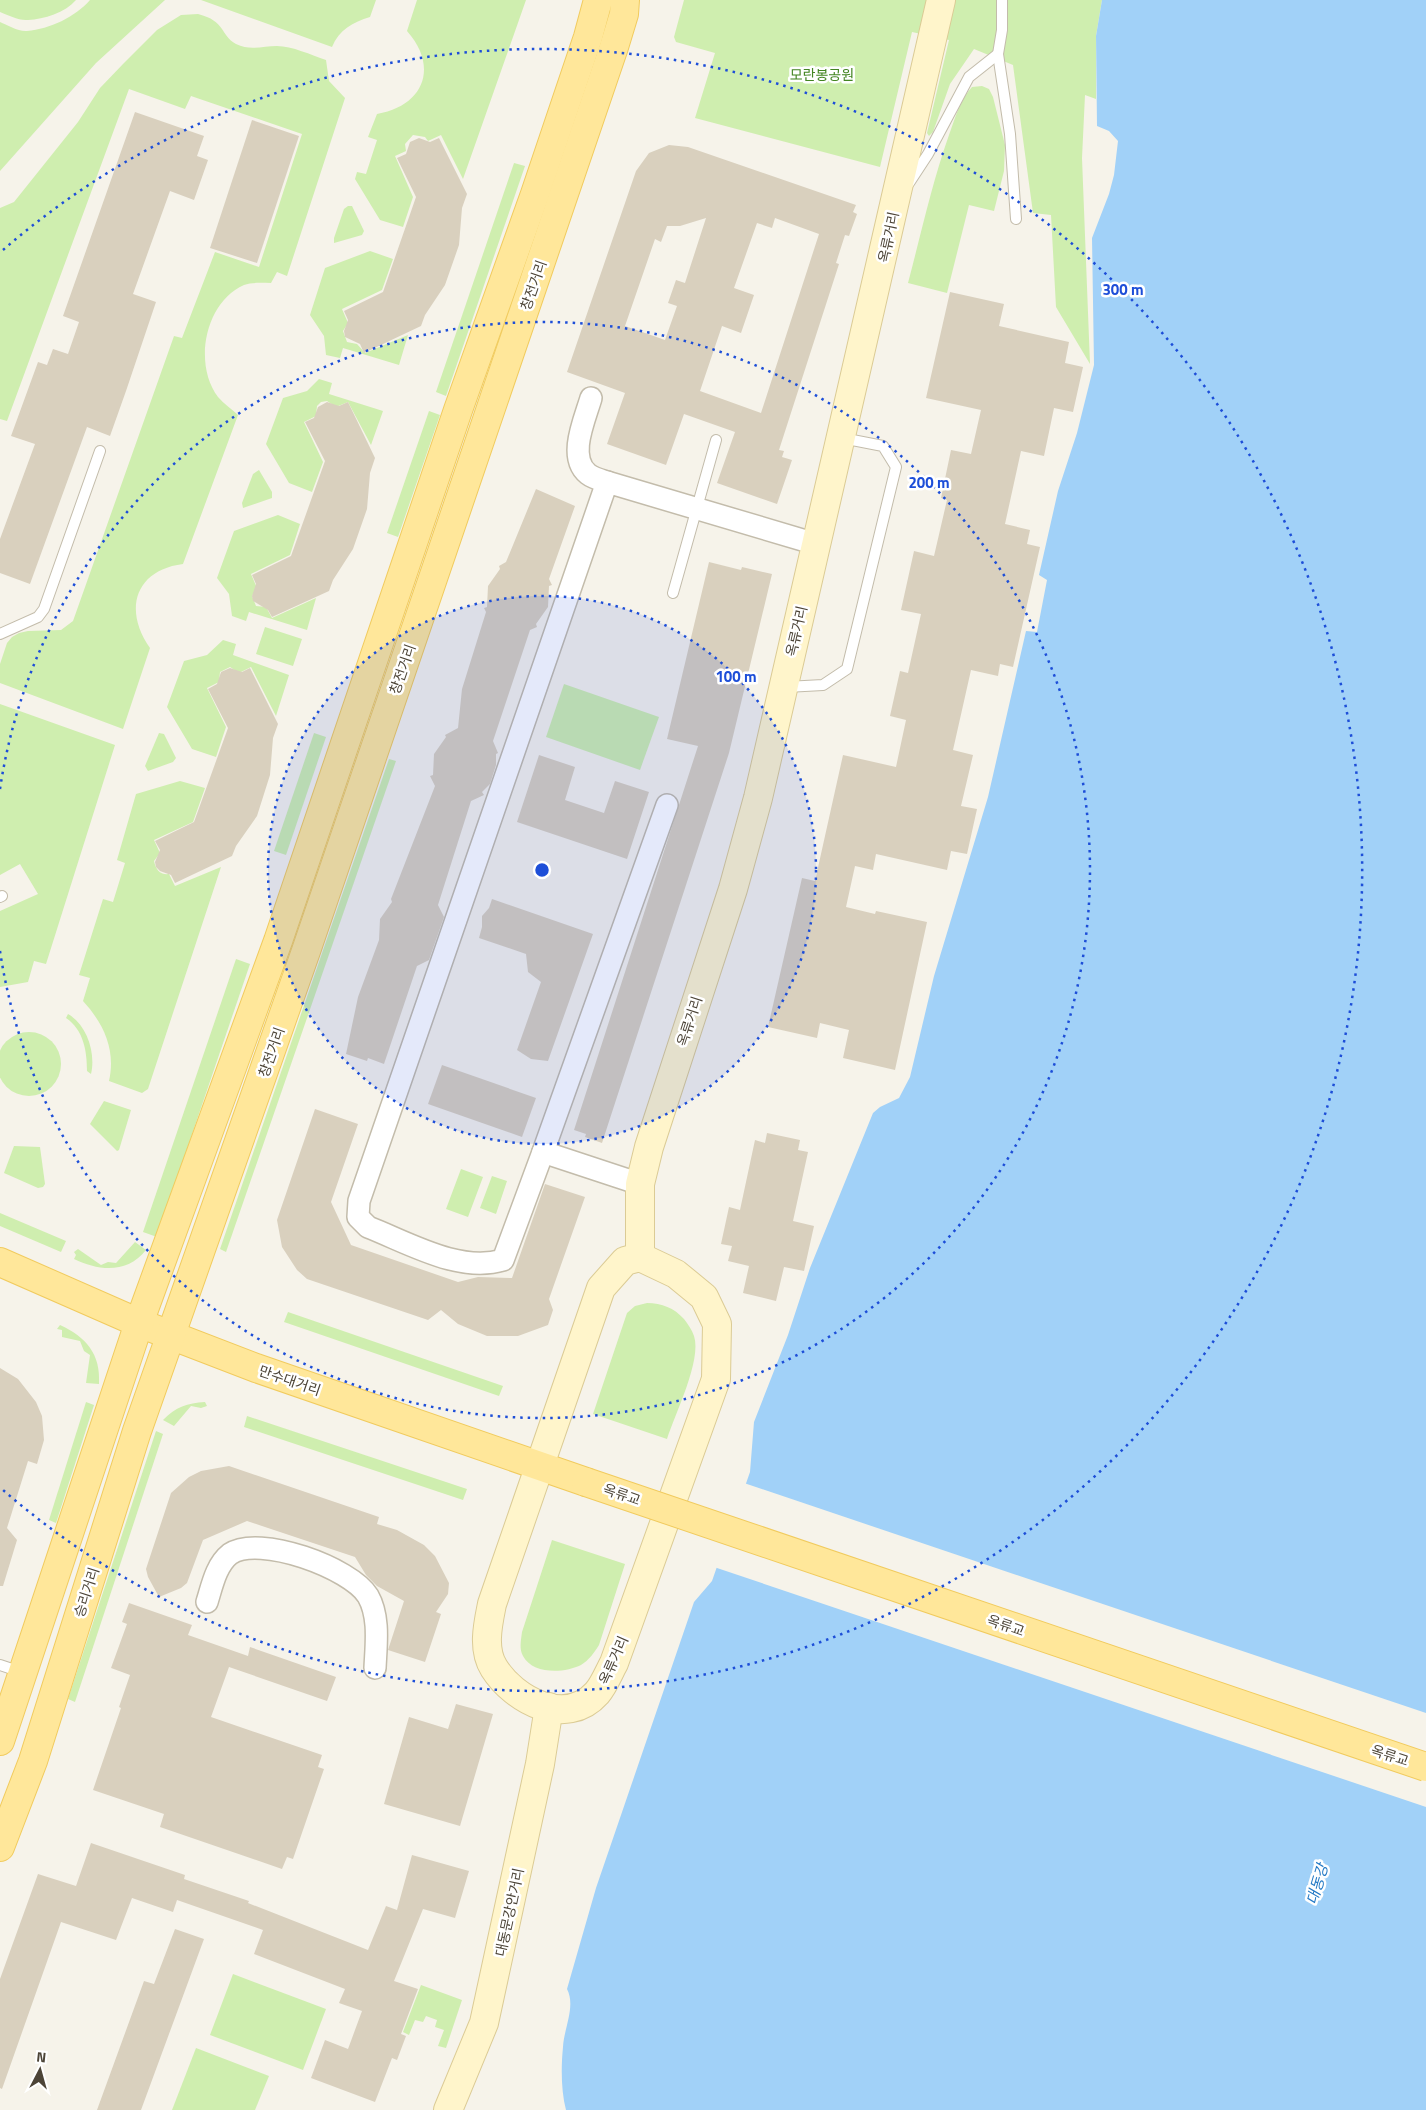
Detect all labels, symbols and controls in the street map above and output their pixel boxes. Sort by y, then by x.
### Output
park label: 모란봉공원 [790,64,854,85]
street label: 옥류거리 [872,210,904,264]
street label: 창전거리 [515,257,551,313]
text: 300 m [1102,278,1144,301]
text: 200 m [908,471,950,494]
street label: 옥류거리 [780,604,812,658]
street label: 창전거리 [384,641,420,697]
text: 100 m [715,665,757,688]
centre of rings [533,861,551,879]
street label: 옥류거리 [671,993,707,1049]
street label: 창전거리 [253,1024,289,1080]
street label: 만수대거리 [256,1360,324,1400]
street label: 옥류교 [600,1478,644,1510]
street label: 승리거리 [68,1564,104,1620]
street label: 옥류교 [984,1609,1028,1641]
street label: 옥류거리 [593,1632,633,1688]
street label: 옥류교 [1368,1739,1412,1771]
water label: 대동강 [1300,1859,1334,1907]
street label: 대동문강안거리 [489,1866,529,1958]
north arrow [15,2045,65,2095]
text: N [35,2046,47,2068]

